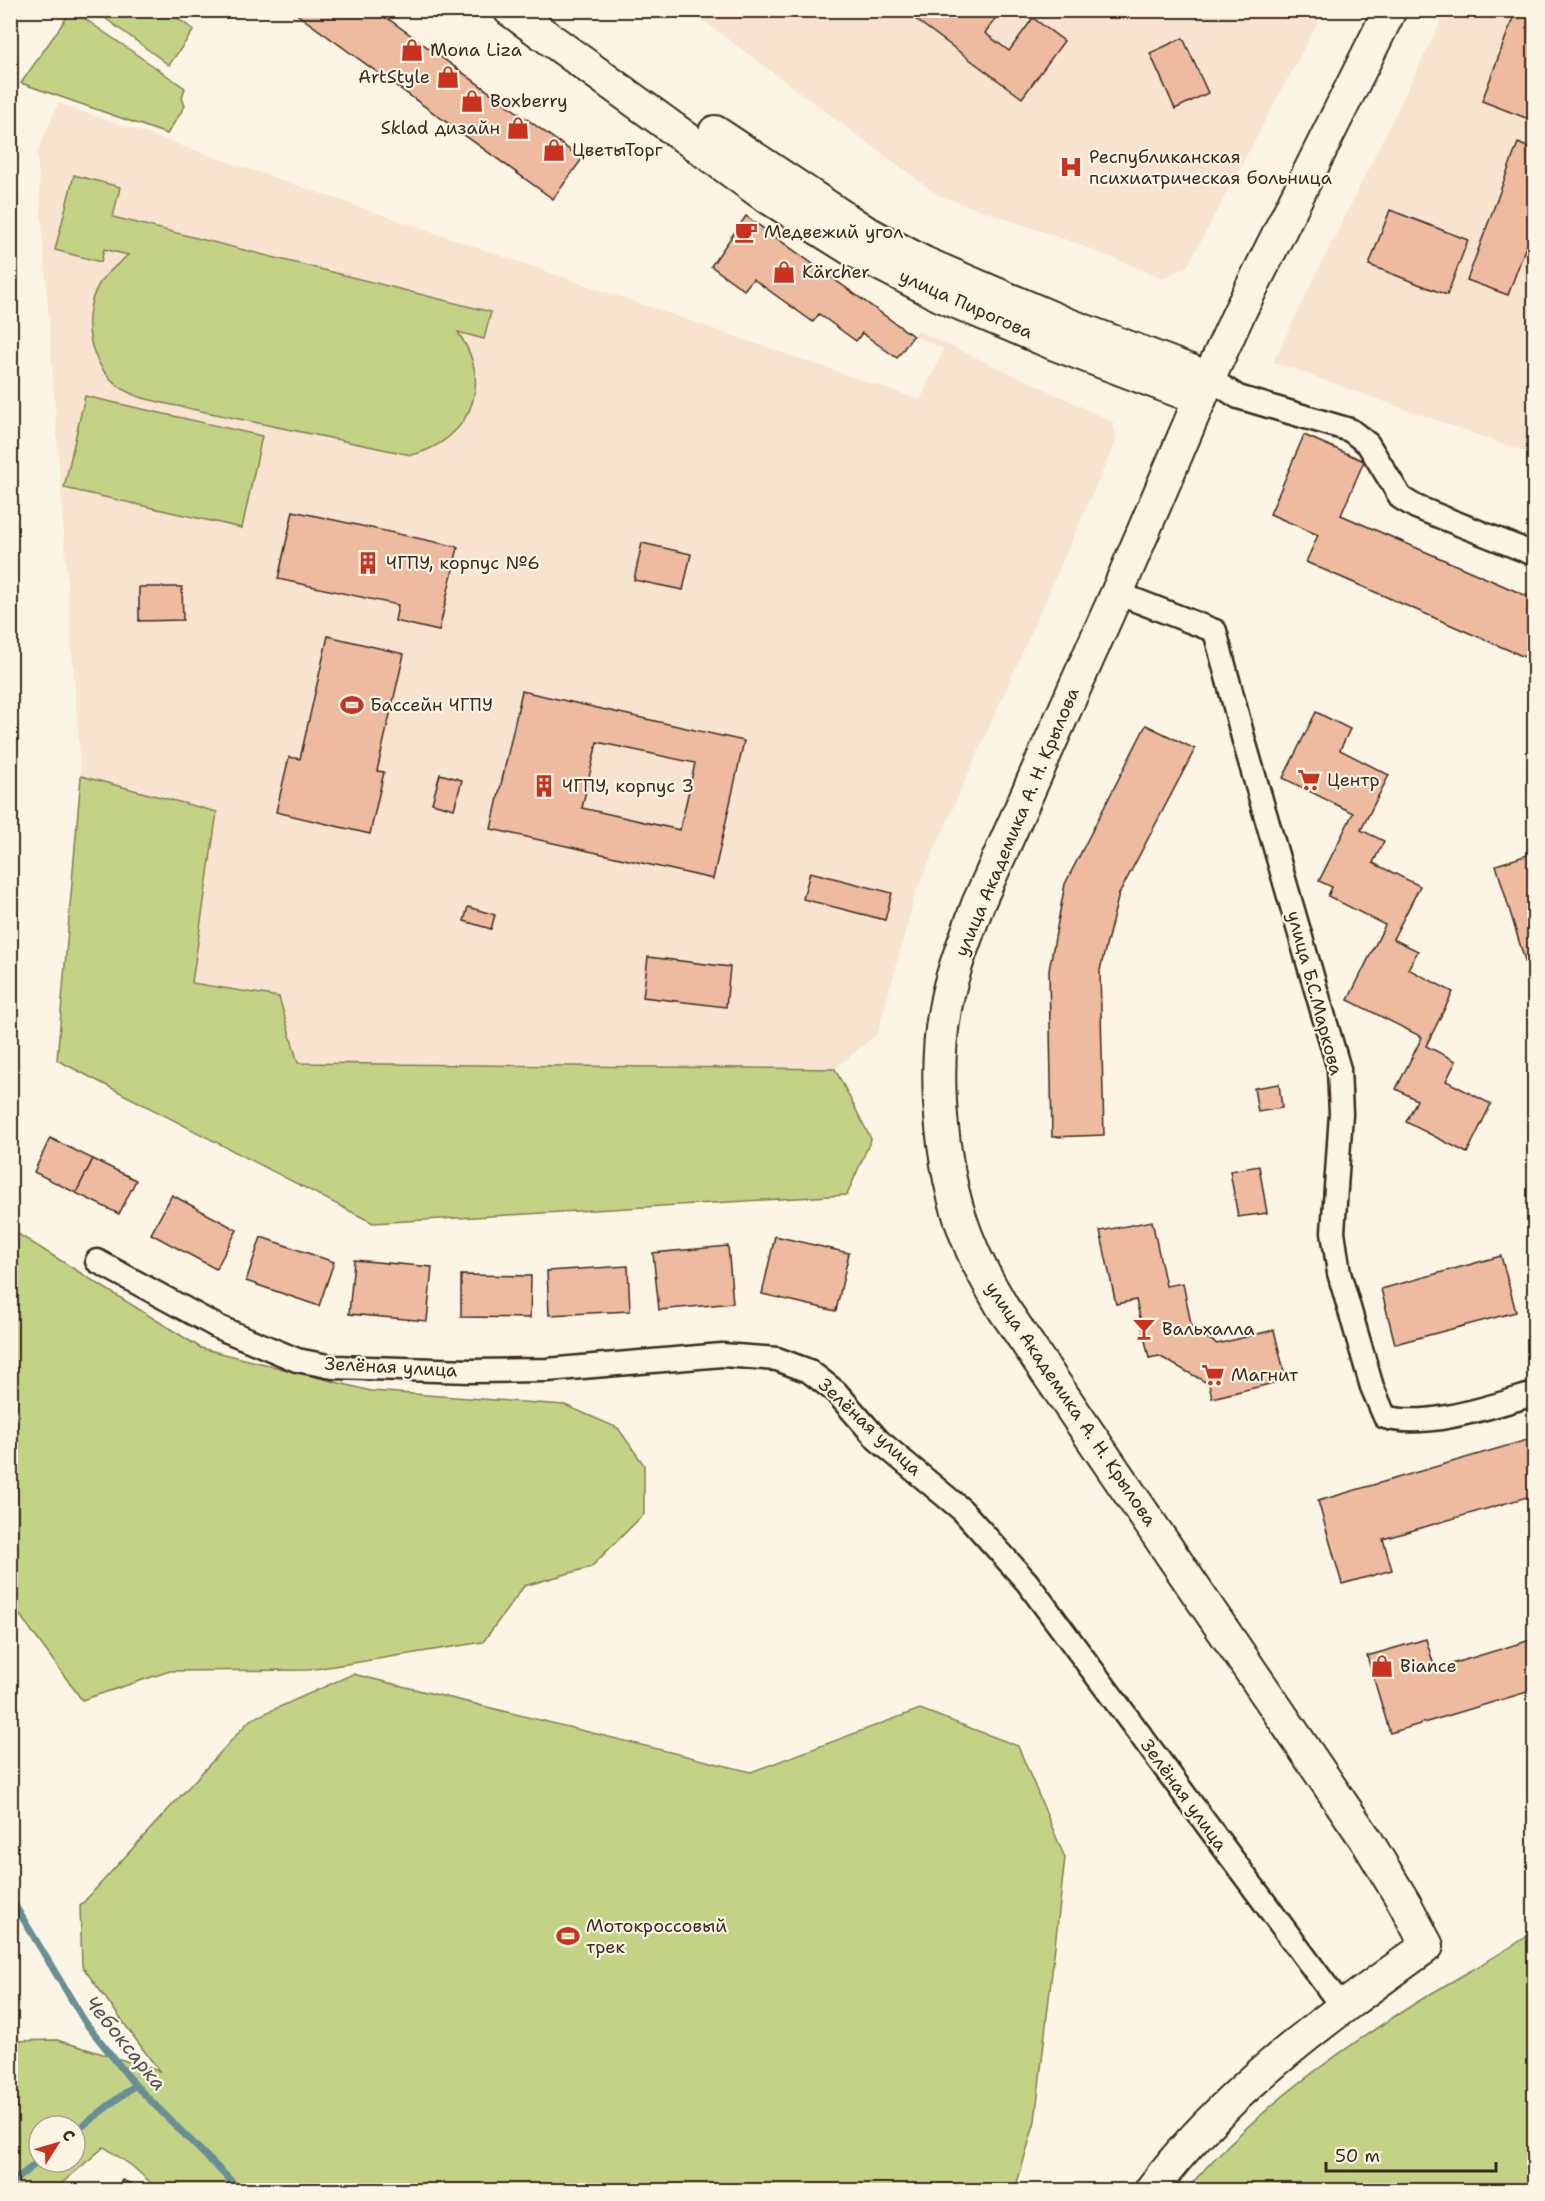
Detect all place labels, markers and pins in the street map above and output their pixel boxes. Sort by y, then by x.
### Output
shop icon: Mona Liza [399,37,425,63]
place label: Mona Liza [430,38,522,62]
shop icon: ArtStyle [435,64,461,90]
place label: ArtStyle [358,65,430,89]
shop icon: Boxberry [459,88,485,114]
place label: Boxberry [490,89,568,113]
shop icon: Sklad дизайн [505,115,531,141]
place label: Sklad дизайн [381,116,500,140]
shop icon: ЦветыТорг [541,137,567,163]
place label: ЦветыТорг [572,138,663,162]
place label: Республиканская психиатрическая больница [1089,145,1332,190]
hospital icon: Республиканская психиатрическая больница [1058,154,1084,180]
cafe icon: Медвежий угол [733,219,759,245]
place label: Медвежий угол [764,220,903,244]
shop icon: Kärcher [771,259,797,285]
place label: Kärcher [802,260,870,284]
building icon: ЧГПУ, корпус №6 [355,550,381,576]
place label: ЧГПУ, корпус №6 [386,551,540,575]
sports icon: Бассейн ЧГПУ [339,692,365,718]
place label: Бассейн ЧГПУ [370,693,493,717]
supermarket icon: Центр [1296,767,1322,793]
place label: Центр [1327,768,1380,792]
building icon: ЧГПУ, корпус 3 [531,773,557,799]
place label: ЧГПУ, корпус 3 [562,774,694,798]
bar icon: Вальхалла [1131,1316,1157,1342]
place label: Вальхалла [1162,1317,1255,1341]
supermarket icon: Магнит [1200,1362,1226,1388]
place label: Магнит [1231,1363,1299,1387]
shop icon: Biance [1369,1653,1395,1679]
place label: Biance [1400,1654,1457,1678]
place label: Мотокроссовый трек [586,1914,727,1959]
sports icon: Мотокроссовый трек [555,1923,581,1949]

